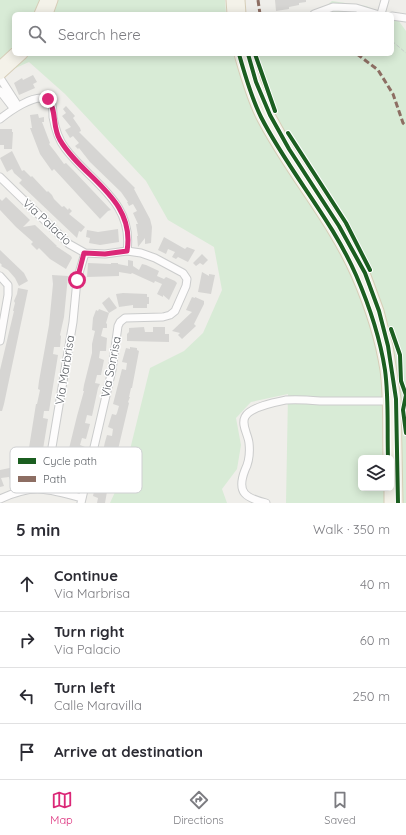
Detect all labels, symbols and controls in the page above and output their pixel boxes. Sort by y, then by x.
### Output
search box [12,12,394,56]
icon: search [26,23,48,45]
text: Search here [58,25,141,44]
route end [39,90,57,108]
street label: Via Palacio [20,195,75,248]
route start [68,271,86,289]
street label: Via Marbrisa [52,334,77,406]
street label: Via Sonrisa [97,335,124,399]
legend [10,447,142,493]
text: Cycle path [43,454,97,468]
map controls [358,455,394,491]
button: layers [358,455,394,491]
text: Path [43,472,66,486]
text: 5 min [16,519,60,540]
text: Walk · 350 m [313,521,390,537]
text: Continue [54,566,118,585]
icon: ahead [16,573,38,595]
text: 40 m [360,576,390,592]
text: Via Marbrisa [54,585,130,601]
text: Turn right [54,622,125,641]
icon: right [16,629,38,651]
text: 60 m [360,632,390,648]
text: Via Palacio [54,641,121,657]
text: Turn left [54,678,116,697]
icon: left [16,685,38,707]
text: 250 m [353,688,390,704]
text: Calle Maravilla [54,697,142,713]
icon: arrive [16,741,38,763]
text: Arrive at destination [54,742,203,761]
tab: Map [50,789,73,827]
tab: Directions [173,789,224,827]
tab: Saved [324,789,356,827]

